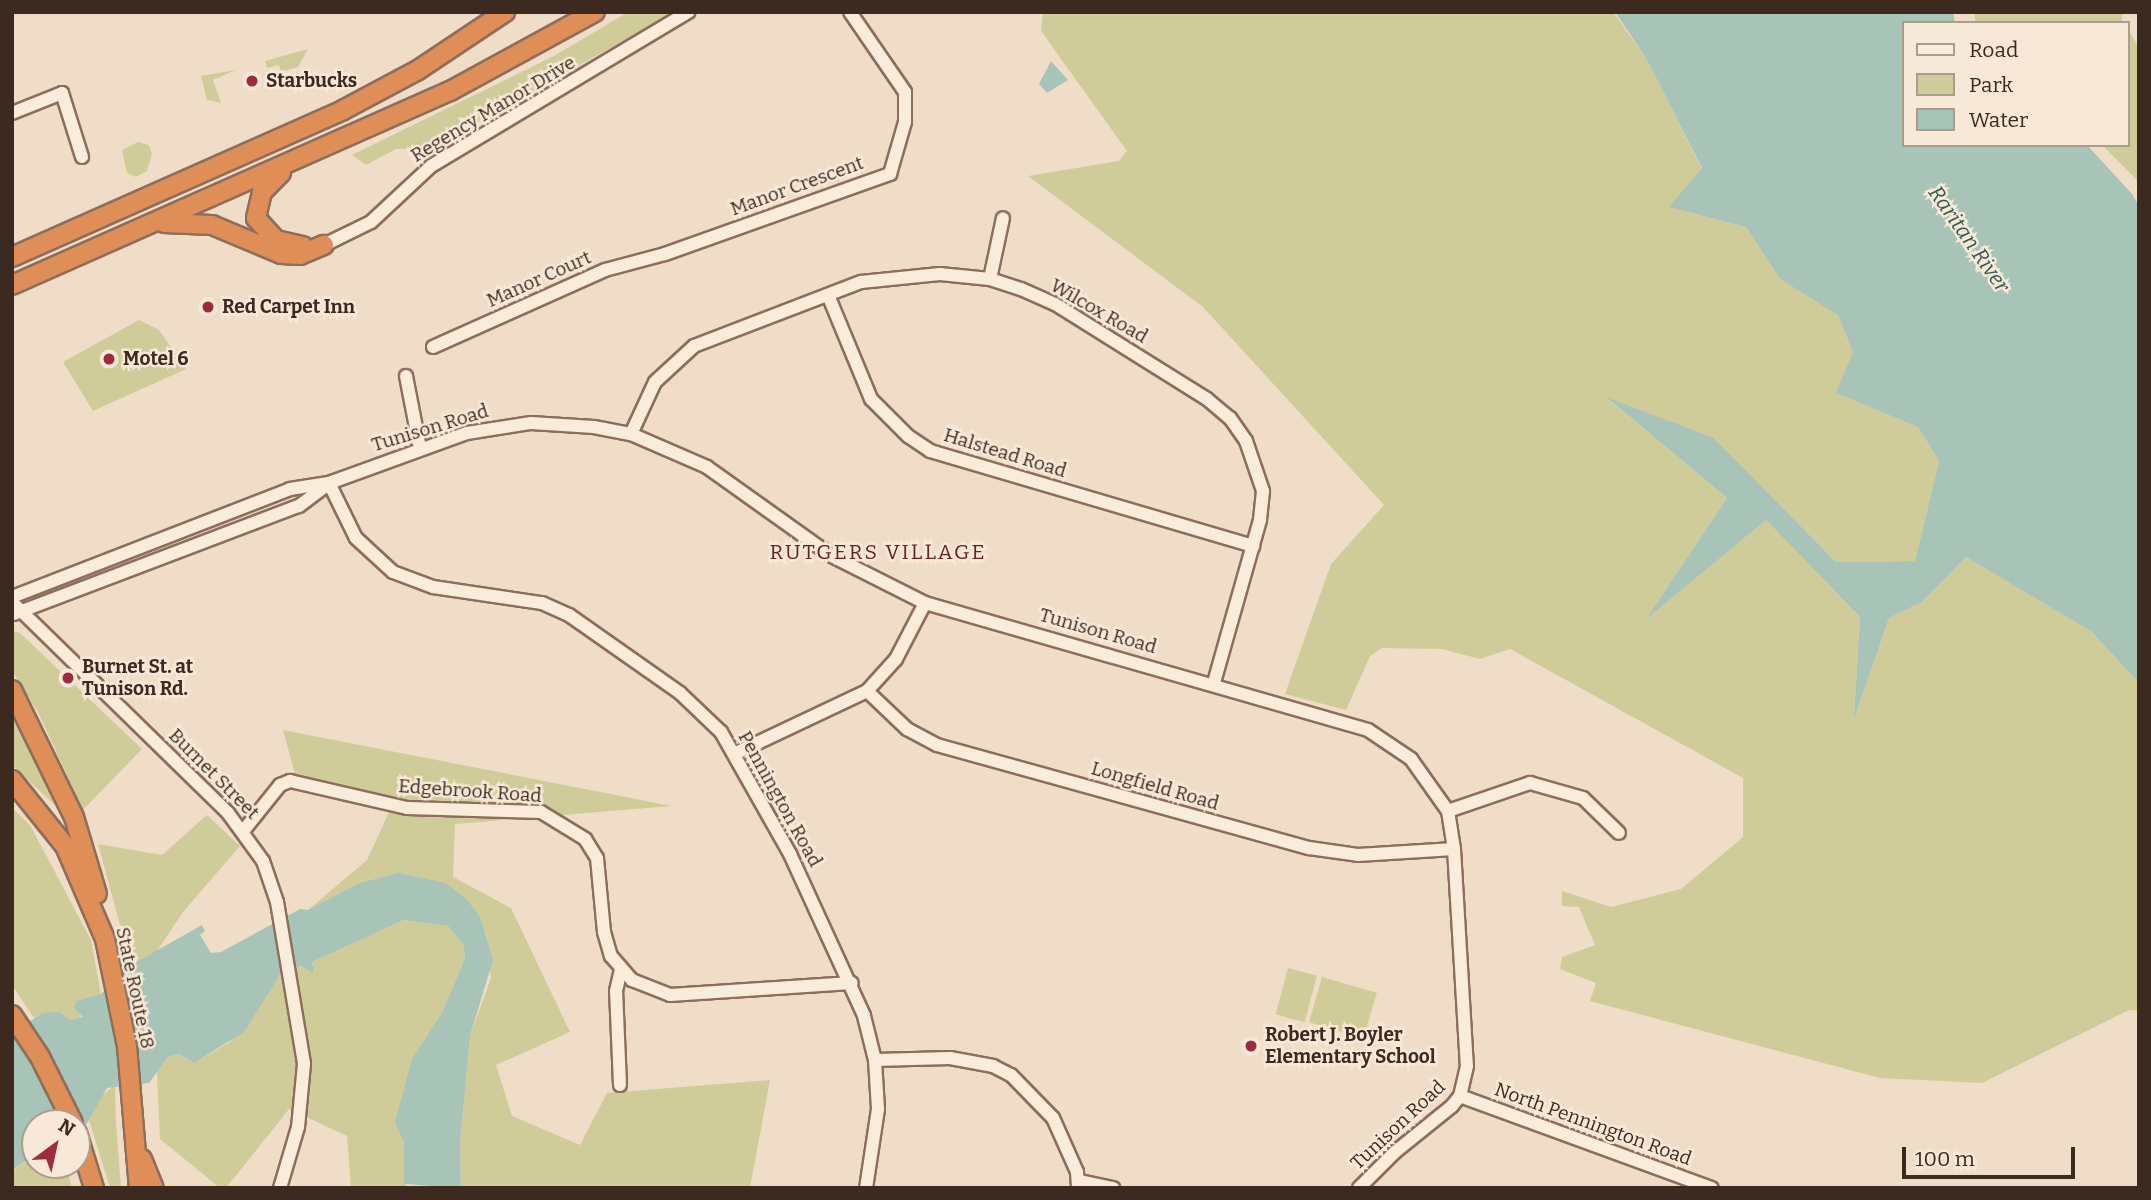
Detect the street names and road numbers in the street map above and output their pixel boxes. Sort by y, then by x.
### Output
street label: Regency Manor Drive [407,51,579,167]
street label: Manor Crescent [727,151,867,221]
street label: Manor Court [483,246,595,312]
street label: Wilcox Road [1046,274,1152,348]
street label: Tunison Road [369,399,491,457]
street label: Halstead Road [941,424,1069,482]
street label: Tunison Road [1037,603,1159,659]
street label: Burnet Street [164,724,264,824]
street label: Pennington Road [733,727,827,871]
street label: Longfield Road [1089,757,1221,815]
street label: Edgebrook Road [398,775,542,807]
street label: State Route 18 [111,925,159,1051]
street label: Tunison Road [1346,1075,1450,1175]
street label: North Pennington Road [1491,1078,1695,1170]

